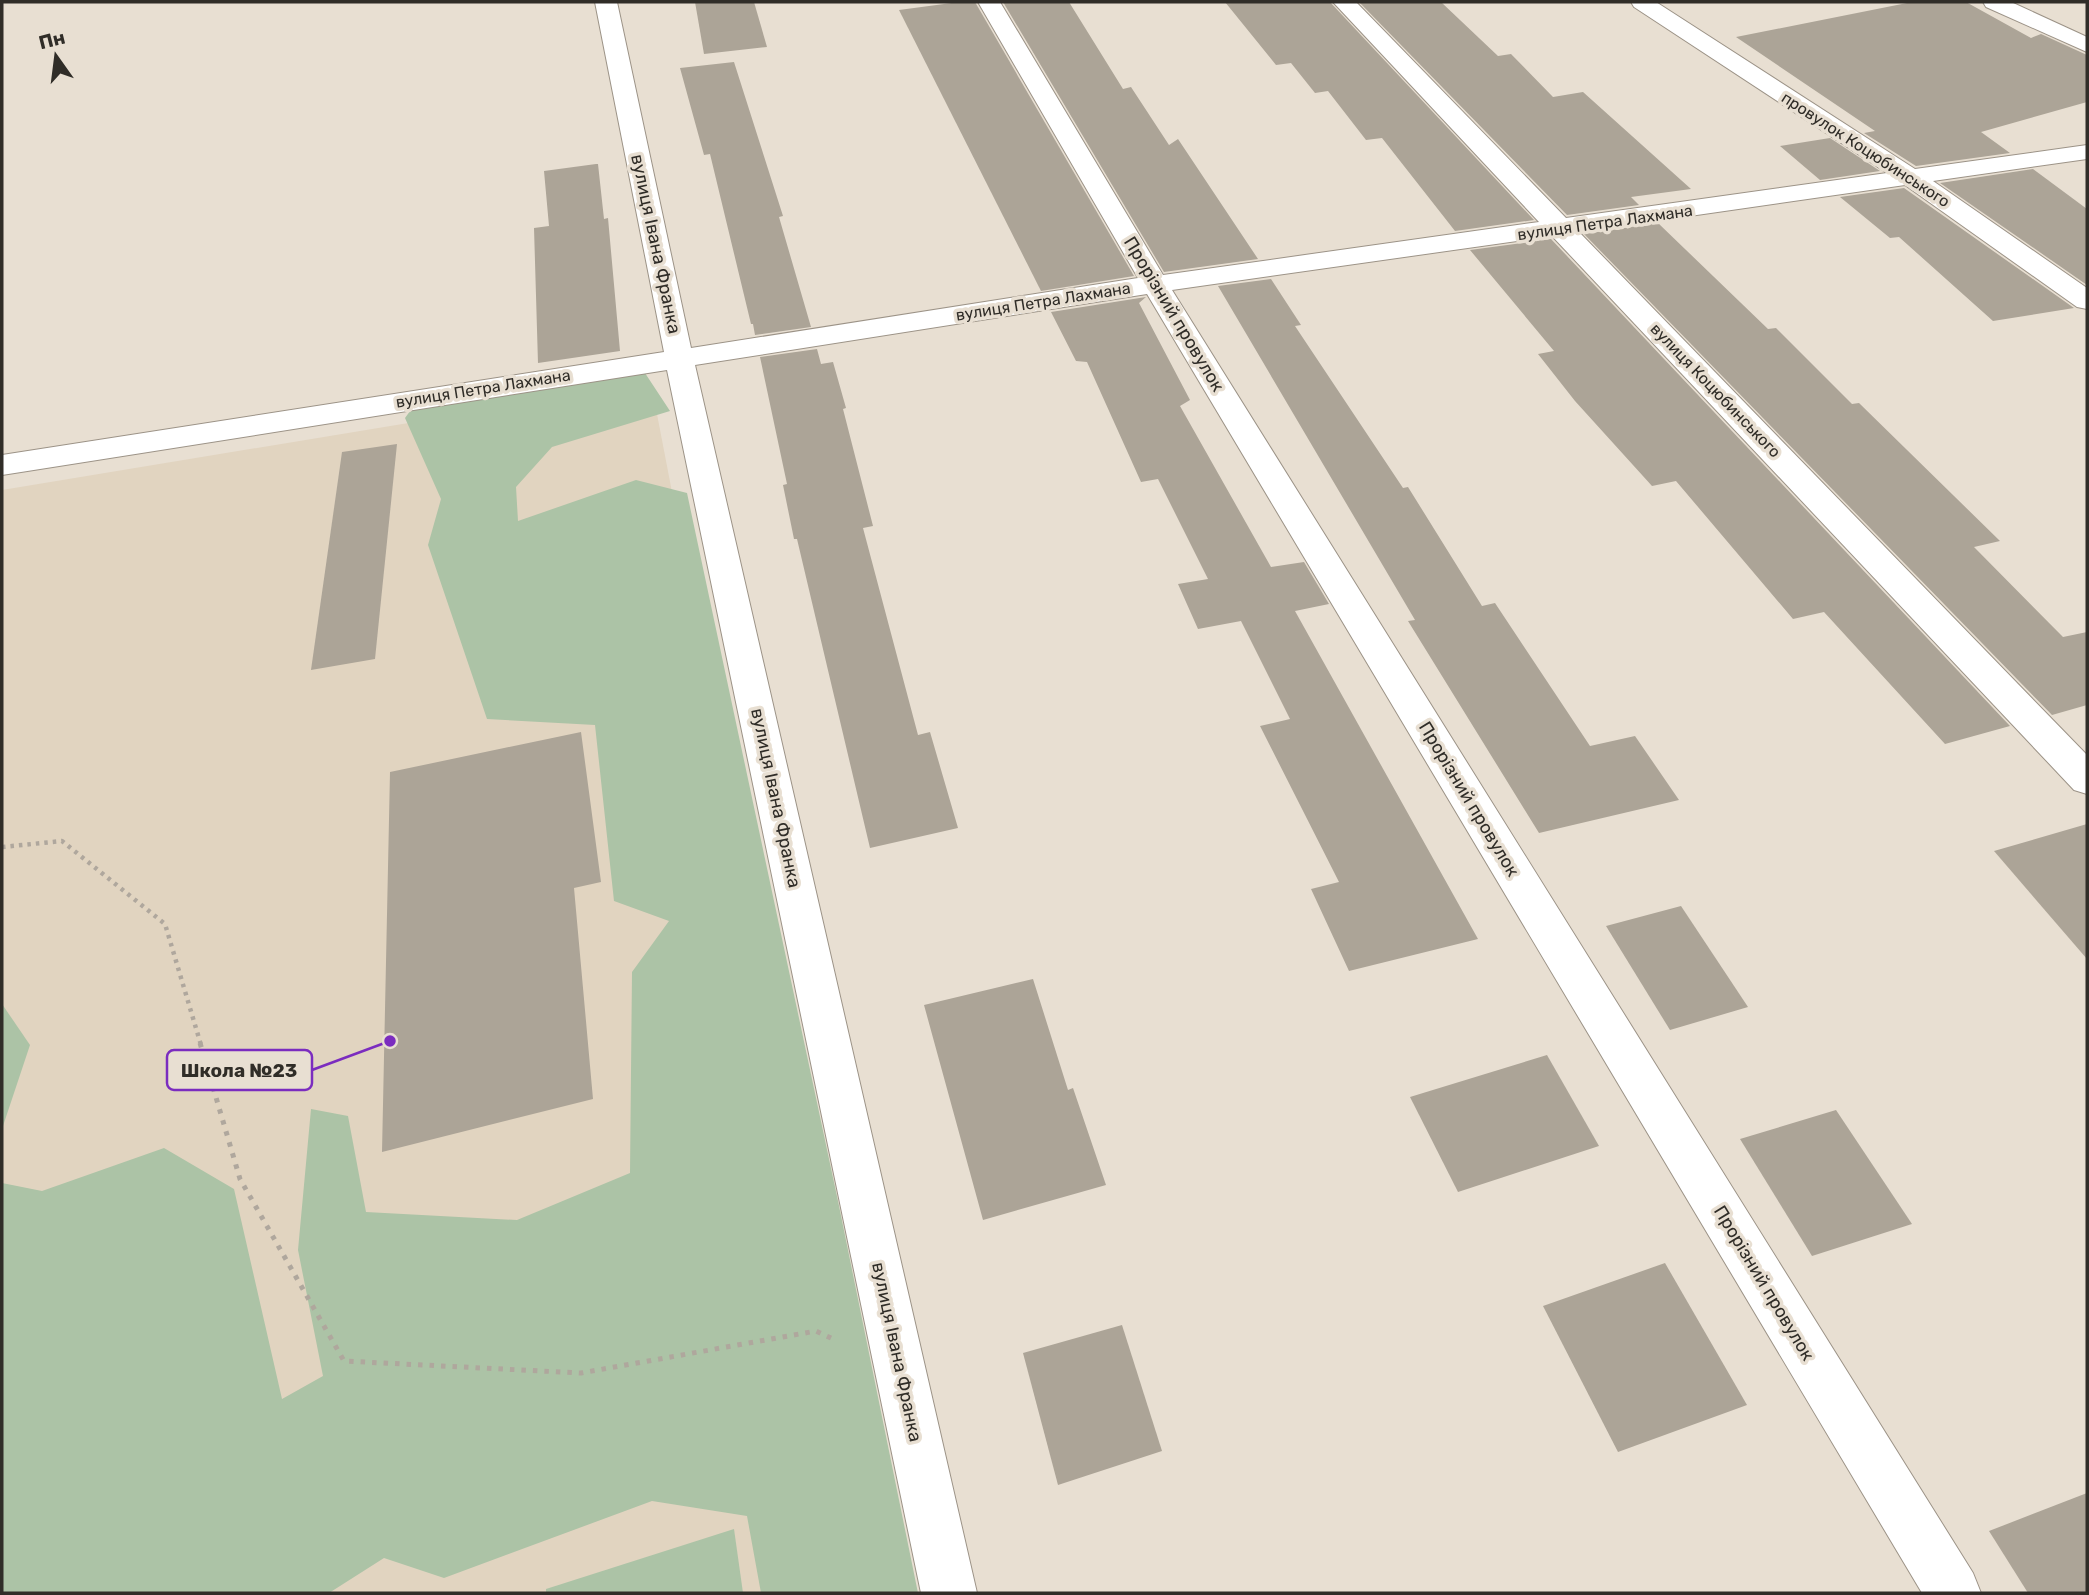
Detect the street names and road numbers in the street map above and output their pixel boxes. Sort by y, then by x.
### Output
street label: провулок Коцюбинського [1778,88,1953,211]
street label: вулиця Івана Франка [626,152,686,336]
street label: вулиця Петра Лахмана [1516,201,1694,244]
street label: Прорізний провулок [1119,232,1229,396]
street label: вулиця Петра Лахмана [954,278,1132,325]
street label: вулиця Коцюбинського [1647,319,1785,461]
street label: вулиця Петра Лахмана [394,365,572,412]
street label: вулиця Івана Франка [746,706,806,890]
street label: Прорізний провулок [1414,717,1524,881]
street label: Прорізний провулок [1709,1201,1819,1365]
street label: вулиця Івана Франка [867,1260,927,1444]

